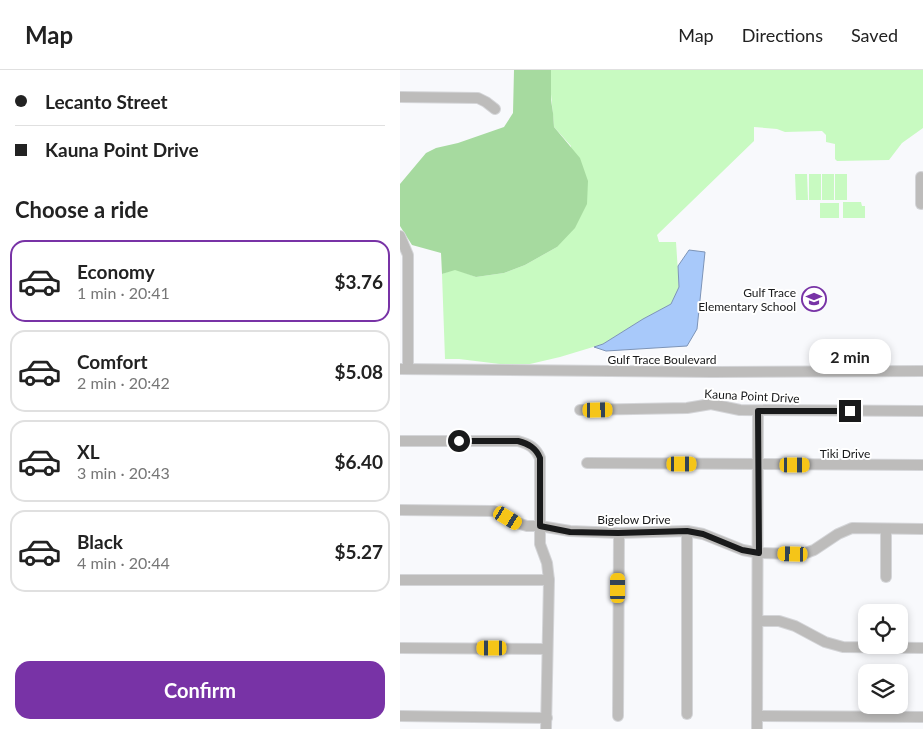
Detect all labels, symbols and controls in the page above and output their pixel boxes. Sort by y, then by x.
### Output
text: Map [25,20,73,49]
text: Map [678,24,714,46]
text: Directions [742,24,823,46]
text: Saved [851,24,898,46]
text: Lecanto Street [45,90,168,113]
text: Kauna Point Drive [45,138,199,161]
text: Choose a ride [15,196,149,223]
icon: car [17,259,62,304]
text: Economy [77,260,155,283]
text: $3.76 [334,270,383,293]
text: 1 min · 20:41 [77,283,170,302]
place label: Gulf Trace Elementary School [698,285,796,314]
school or university icon: Gulf Trace Elementary School [801,286,827,312]
callout: 2 min [809,338,891,374]
text: 2 min [830,347,870,366]
icon: car [17,349,62,394]
text: Comfort [77,350,148,373]
street label: Gulf Trace Boulevard [608,352,717,367]
text: $5.08 [334,360,383,383]
text: 2 min · 20:42 [77,373,170,392]
street label: Kauna Point Drive [704,386,800,406]
route end [839,400,861,422]
car [582,402,613,418]
route start [448,430,470,452]
icon: car [17,439,62,484]
text: XL [77,440,100,463]
street label: Tiki Drive [820,446,870,461]
text: $6.40 [334,450,383,473]
car [667,457,697,472]
car [780,458,810,473]
text: 3 min · 20:43 [77,463,170,482]
car [491,504,524,532]
street label: Bigelow Drive [597,512,671,527]
icon: car [17,529,62,574]
text: Black [77,530,123,553]
text: $5.27 [334,540,383,563]
car [777,546,808,562]
text: 4 min · 20:44 [77,553,170,572]
car [610,573,625,603]
map controls [858,604,908,714]
button: locate [858,604,908,654]
car [477,641,507,656]
button: Confirm [15,661,385,719]
button: layers [858,664,908,714]

